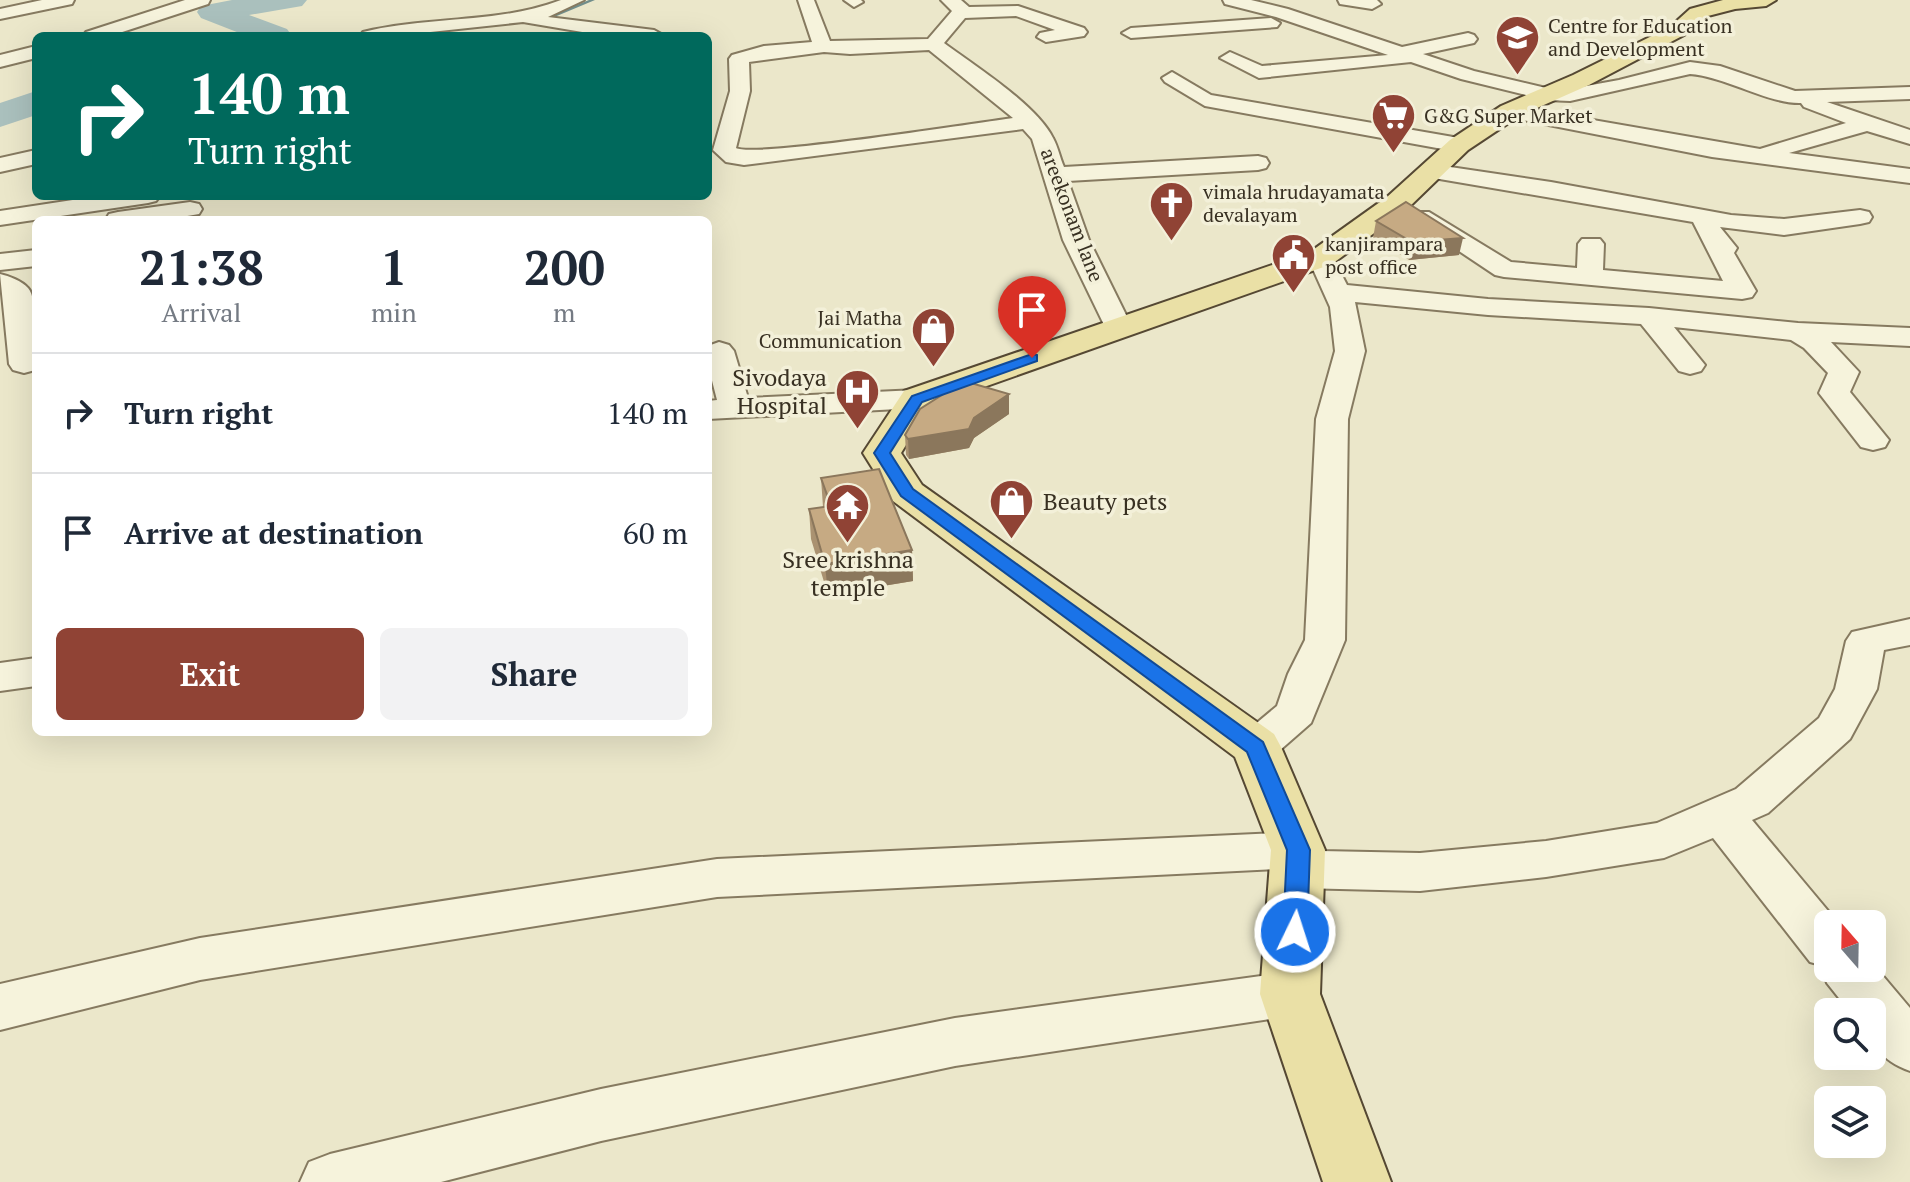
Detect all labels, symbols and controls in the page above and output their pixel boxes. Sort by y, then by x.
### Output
place label: Centre for Education and Development [1548,12,1733,62]
school or university icon: Centre for Education and Development [1493,13,1541,76]
text: 140 m [188,56,350,130]
icon: right [56,64,160,168]
supermarket icon: G&G Super Market [1369,92,1417,155]
place label: G&G Super Market [1424,102,1593,129]
text: Turn right [188,127,352,174]
street label: areekonam lane [1035,144,1110,286]
place label: vimala hrudayamata devalayam [1202,178,1385,228]
church icon: vimala hrudayamata devalayam [1148,180,1196,243]
place label: kanjirampara post office [1325,230,1443,280]
public building icon: kanjirampara post office [1270,232,1318,295]
text: 21:38 [139,235,264,299]
text: 1 [380,235,407,299]
text: 200 [524,235,605,299]
pin [998,276,1066,358]
icon: arrive [1010,288,1054,332]
text: Arrival [162,295,241,329]
text: min [371,295,417,329]
text: m [553,295,576,329]
place label: Jai Matha Communication [759,304,902,354]
shop icon: Jai Matha Communication [909,306,957,369]
place label: Sivodaya Hospital [732,361,827,421]
hospital icon: Sivodaya Hospital [834,368,882,431]
icon: right [56,391,100,435]
text: Turn right [124,393,273,433]
text: 140 m [607,393,688,433]
shop icon: Beauty pets [988,478,1036,541]
temple icon: Sree krishna temple [824,482,872,545]
place label: Beauty pets [1043,485,1168,517]
icon: arrive [56,511,100,555]
text: Arrive at destination [124,513,423,553]
text: 60 m [623,513,688,553]
place label: Sree krishna temple [782,543,914,603]
button: Exit [56,628,364,720]
button: Share [380,628,688,720]
position arrow [1253,890,1337,974]
north arrow [1814,910,1886,982]
map controls [1814,910,1886,1158]
button: search [1814,998,1886,1070]
button: layers [1814,1086,1886,1158]

